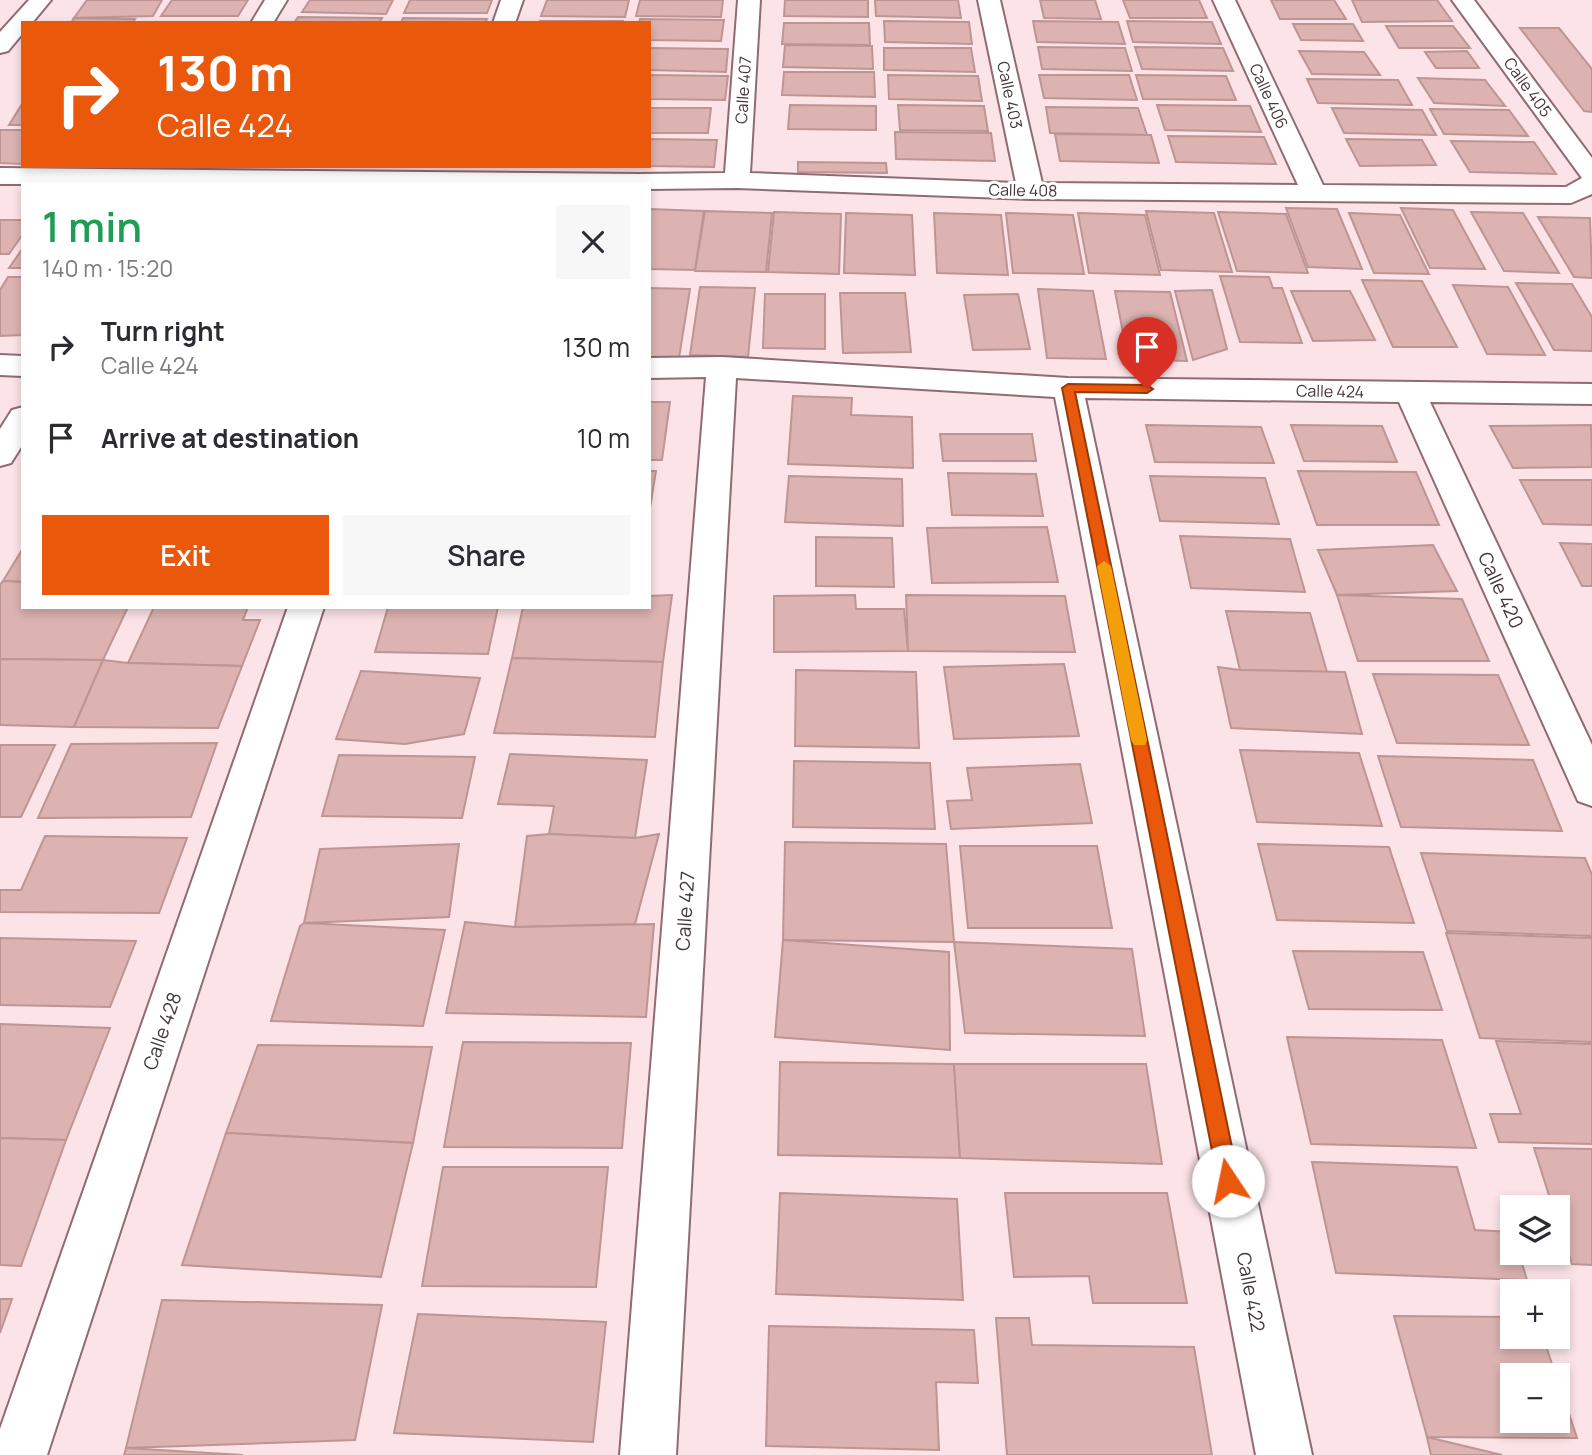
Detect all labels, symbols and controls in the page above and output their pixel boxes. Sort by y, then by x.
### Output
text: 130 m [157,39,293,106]
icon: right [42,49,133,140]
street label: Calle 405 [1499,53,1557,121]
street label: Calle 407 [730,56,756,124]
street label: Calle 403 [992,59,1028,131]
street label: Calle 406 [1244,60,1294,132]
text: Calle 424 [157,103,293,147]
street label: Calle 408 [988,178,1058,202]
text: 1 min [42,197,142,255]
button: close [556,205,630,279]
text: 140 m · 15:20 [42,252,173,284]
text: Turn right [101,313,225,349]
pin [1117,317,1177,389]
icon: right [42,328,80,366]
icon: arrive [1128,328,1166,366]
text: 130 m [562,329,630,365]
text: Calle 424 [101,349,199,381]
street label: Calle 424 [1296,379,1364,403]
icon: arrive [42,419,80,457]
text: Arrive at destination [101,420,359,456]
text: 10 m [577,420,630,456]
button: Exit [42,515,329,595]
button: Share [343,515,630,595]
street label: Calle 420 [1472,548,1530,632]
street label: Calle 427 [669,870,701,952]
street label: Calle 428 [137,988,187,1074]
position arrow [1191,1144,1265,1218]
map controls [1500,1195,1570,1433]
button: layers [1500,1195,1570,1265]
street label: Calle 422 [1231,1250,1271,1334]
button: + [1500,1279,1570,1349]
button: − [1500,1363,1570,1433]

